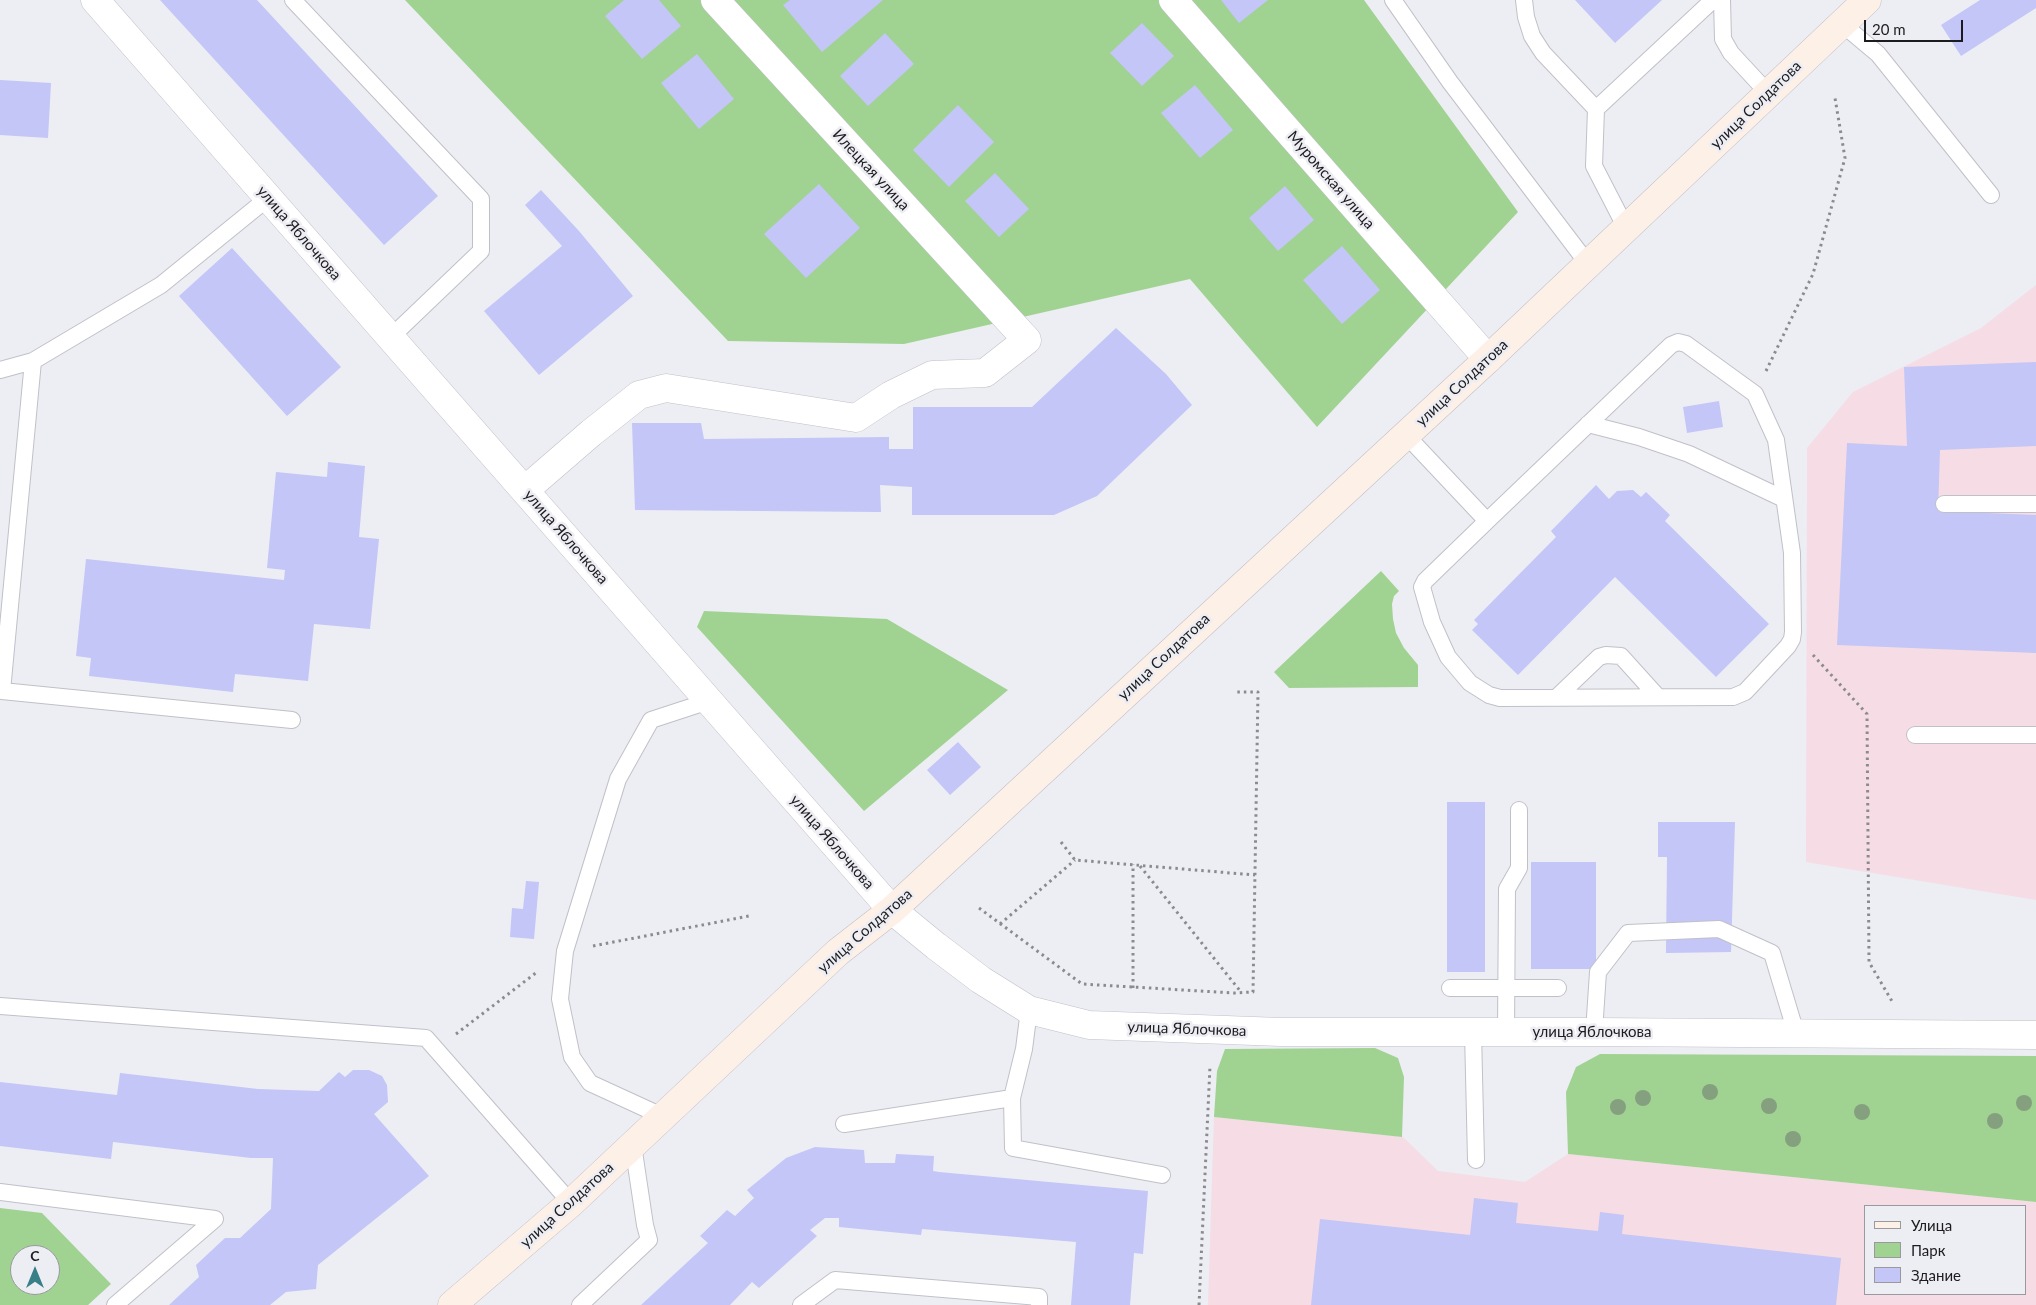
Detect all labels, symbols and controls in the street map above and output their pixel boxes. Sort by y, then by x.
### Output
scale bar [1866,10,1965,42]
text: 20 m [1872,20,1906,38]
street label: улица Солдатова [1707,57,1805,153]
street label: Илецкая улица [829,126,913,214]
street label: Муромская улица [1284,127,1378,233]
street label: улица Яблочкова [253,182,345,284]
street label: улица Солдатова [1412,336,1512,430]
street label: улица Яблочкова [520,486,612,588]
street label: улица Солдатова [1114,610,1214,704]
street label: улица Яблочкова [786,791,878,893]
street label: улица Солдатова [814,885,916,977]
street label: улица Яблочкова [1127,1018,1247,1040]
street label: улица Яблочкова [1532,1023,1652,1041]
street label: улица Солдатова [517,1159,617,1251]
legend [1864,1205,2026,1295]
text: Улица [1911,1216,1952,1234]
text: Парк [1911,1241,1945,1259]
north arrow [10,1245,60,1295]
text: С [30,1247,40,1264]
text: Здание [1911,1266,1961,1284]

